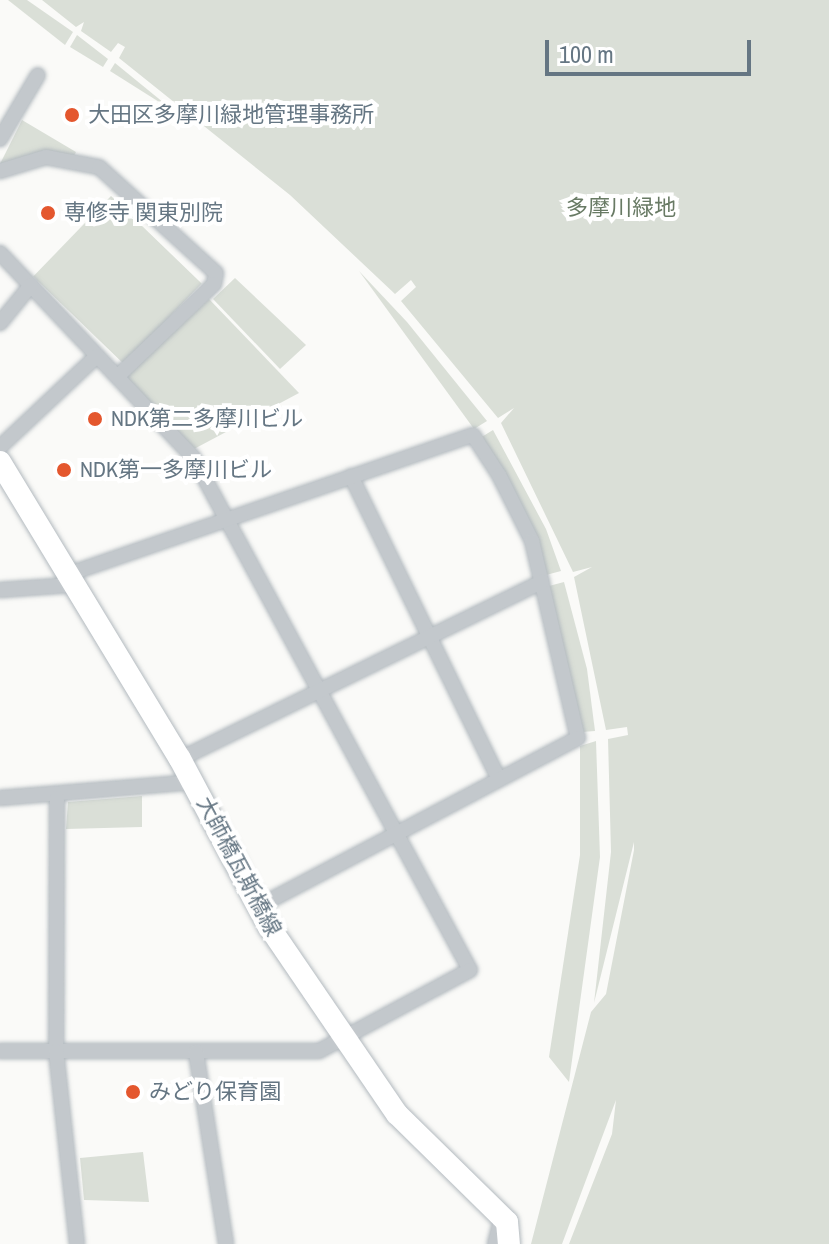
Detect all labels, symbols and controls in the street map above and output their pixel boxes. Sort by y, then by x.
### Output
scale bar [549,24,755,74]
text: 100 m [559,38,614,70]
place label: 大田区多摩川緑地管理事務所 [88,102,374,128]
marker: 大田区多摩川緑地管理事務所 [63,106,81,124]
park label: 多摩川緑地 [566,195,676,221]
place label: 専修寺 関東別院 [64,200,223,226]
marker: 専修寺 関東別院 [39,204,57,222]
place label: NDK第二多摩川ビル [111,406,303,432]
marker: NDK第二多摩川ビル [86,410,104,428]
place label: NDK第一多摩川ビル [80,457,272,483]
marker: NDK第一多摩川ビル [55,461,73,479]
street label: 大師橋瓦斯橋線 [191,792,287,940]
place label: みどり保育園 [149,1079,281,1105]
marker: みどり保育園 [124,1083,142,1101]

